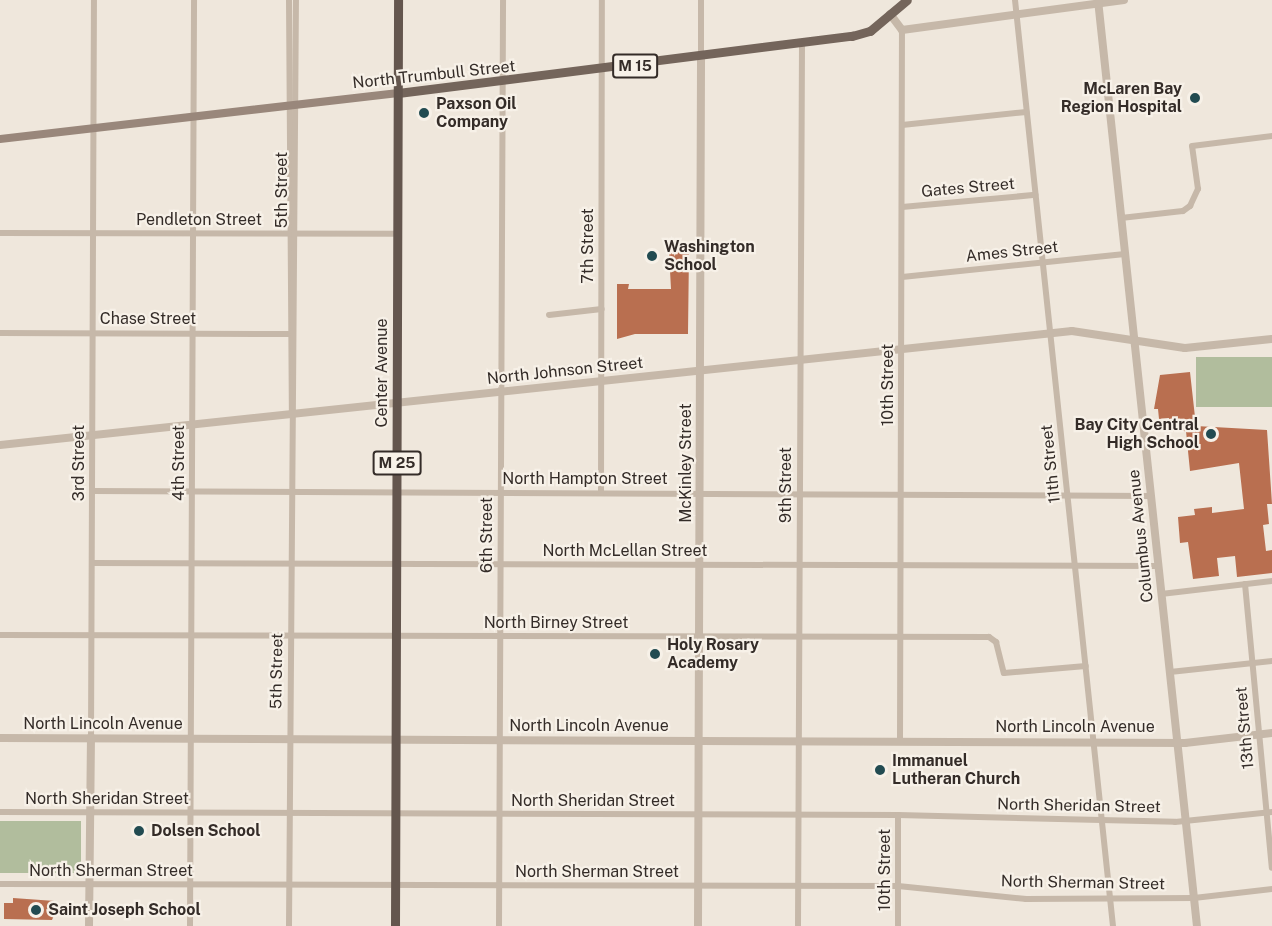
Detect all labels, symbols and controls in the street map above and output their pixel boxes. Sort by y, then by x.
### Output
road number: M 15 [611,54,659,78]
street label: North Trumbull Street [352,57,516,93]
place label: McLaren Bay Region Hospital [1061,79,1182,117]
marker: McLaren Bay Region Hospital [1186,89,1204,107]
place label: Paxson Oil Company [436,94,517,132]
marker: Paxson Oil Company [417,106,431,120]
street label: 5th Street [272,152,292,228]
street label: Gates Street [920,174,1016,202]
street label: 7th Street [578,208,598,284]
street label: Pendleton Street [136,210,262,230]
place label: Washington School [664,237,755,275]
street label: Ames Street [965,238,1059,266]
marker: Washington School [645,249,659,263]
street label: Chase Street [100,309,196,329]
street label: Center Avenue [372,318,392,428]
street label: 10th Street [878,344,898,426]
street label: North Johnson Street [486,353,644,389]
street label: McKinley Street [676,403,696,523]
place label: Bay City Central High School [1074,415,1199,453]
street label: 11th Street [1037,424,1065,504]
street label: 3rd Street [69,425,89,501]
street label: 4th Street [169,425,189,501]
marker: Bay City Central High School [1204,427,1218,441]
street label: 9th Street [776,447,796,523]
road number: M 25 [372,451,422,475]
street label: North Hampton Street [502,469,668,489]
street label: Columbus Avenue [1124,469,1158,603]
street label: 6th Street [477,497,497,573]
street label: North McLellan Street [542,541,708,561]
street label: North Birney Street [484,613,628,633]
street label: 5th Street [267,633,287,709]
place label: Holy Rosary Academy [667,635,759,673]
marker: Holy Rosary Academy [648,647,662,661]
street label: 13th Street [1232,686,1258,770]
street label: North Lincoln Avenue [23,714,183,734]
street label: North Lincoln Avenue [509,716,669,736]
street label: North Lincoln Avenue [995,717,1155,737]
place label: Immanuel Lutheran Church [892,751,1020,789]
marker: Immanuel Lutheran Church [873,763,887,777]
street label: North Sheridan Street [25,789,189,809]
street label: North Sheridan Street [511,791,675,811]
street label: North Sheridan Street [997,795,1161,817]
place label: Dolsen School [151,821,260,841]
marker: Dolsen School [132,824,146,838]
street label: 10th Street [875,829,895,911]
street label: North Sherman Street [29,861,193,881]
street label: North Sherman Street [515,862,679,882]
street label: North Sherman Street [1001,872,1165,894]
place label: Saint Joseph School [48,900,201,920]
marker: Saint Joseph School [29,903,43,917]

